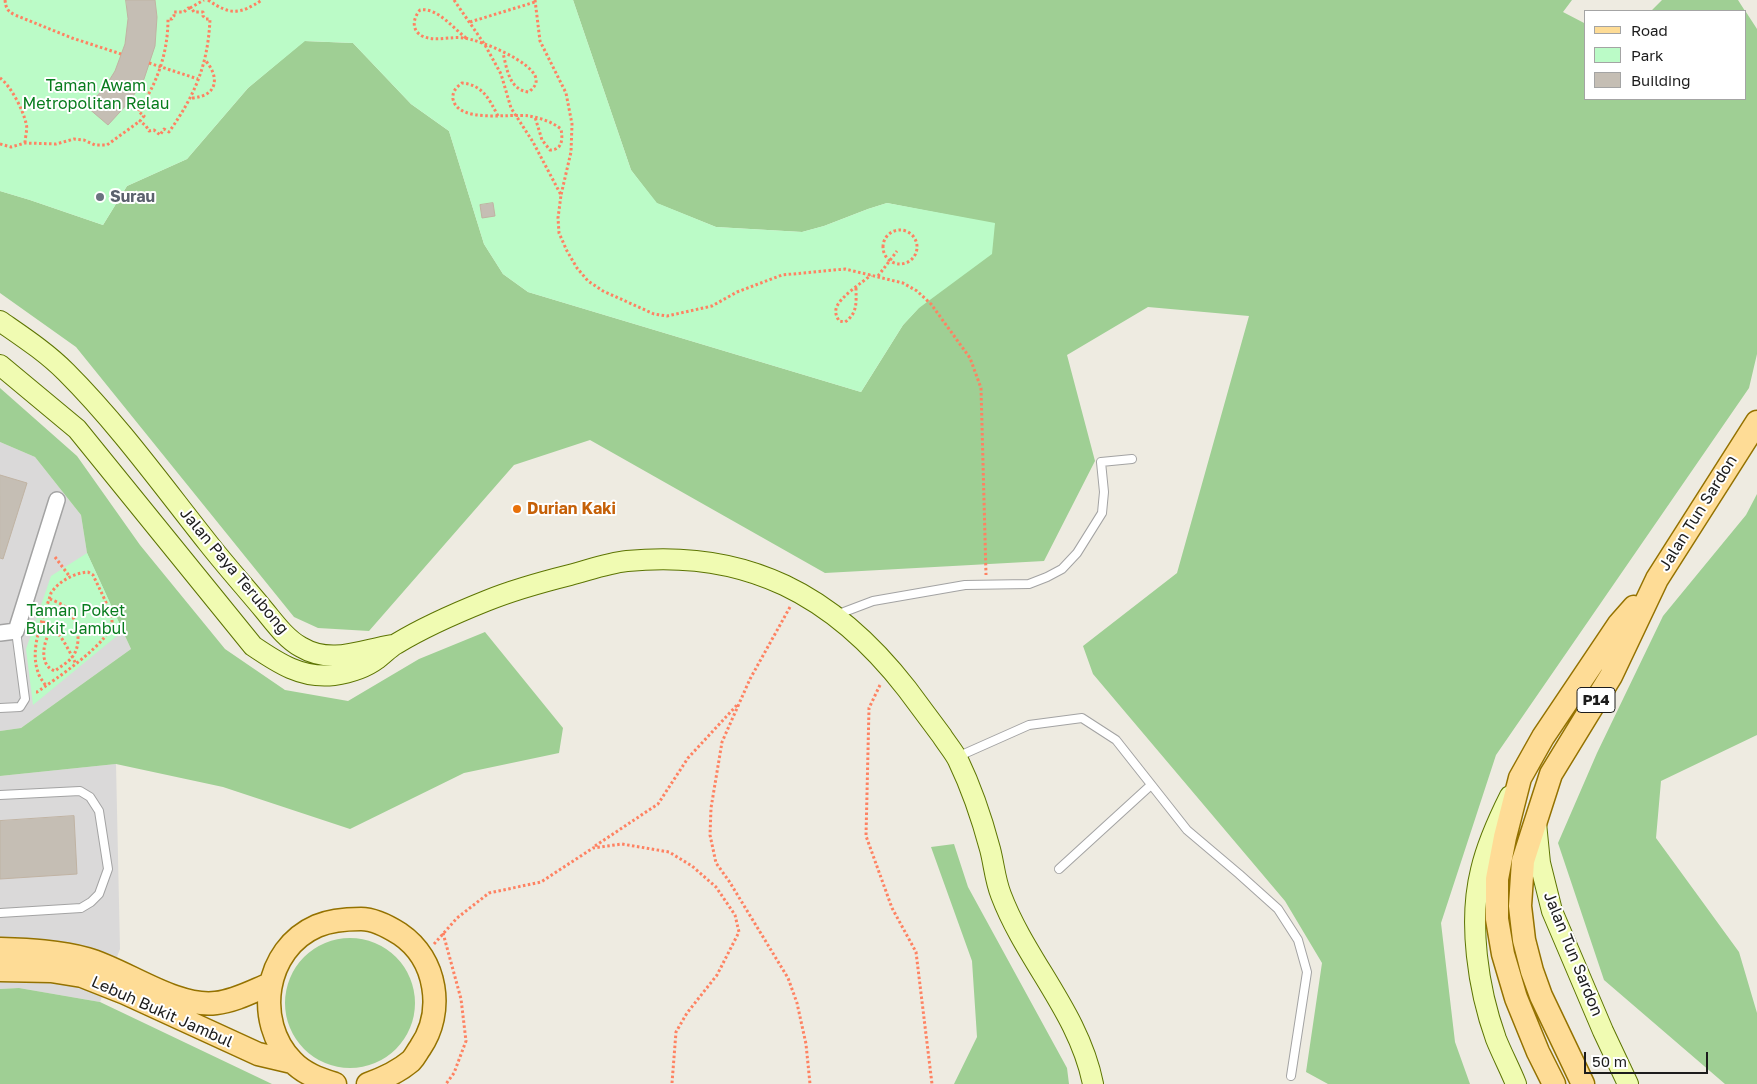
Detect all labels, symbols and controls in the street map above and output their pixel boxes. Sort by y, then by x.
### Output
legend [1584,10,1747,100]
text: Road [1631,21,1668,39]
text: Park [1631,46,1663,64]
text: Building [1631,71,1691,89]
park label: Taman Awam Metropolitan Relau [22,76,170,114]
place label: Surau [110,187,155,207]
marker: Surau [94,191,106,203]
street label: Jalan Tun Sardon [1655,452,1741,574]
place label: Durian Kaki [527,499,616,519]
marker: Durian Kaki [511,503,523,515]
street label: Jalan Paya Terubong [175,504,293,638]
park label: Taman Poket Bukit Jambul [26,601,126,639]
road number: P14 [1577,688,1615,712]
street label: Jalan Tun Sardon [1539,889,1607,1019]
street label: Lebuh Bukit Jambul [88,972,236,1052]
scale bar [1587,1042,1711,1074]
text: 50 m [1592,1052,1627,1070]

